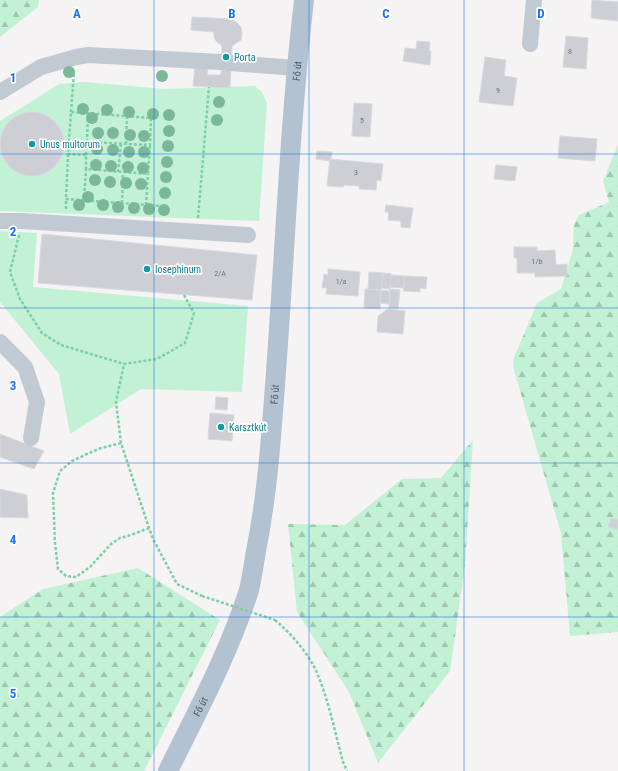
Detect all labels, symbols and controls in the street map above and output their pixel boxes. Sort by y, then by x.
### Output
text: A [73,6,81,21]
text: B [228,6,236,21]
text: C [382,6,390,21]
text: D [537,6,545,21]
house number: 8 [568,47,572,56]
marker: Porta [221,52,231,62]
place label: Porta [234,52,256,63]
street label: Fő út [291,61,304,81]
text: 1 [10,70,16,85]
house number: 9 [496,86,500,95]
house number: 5 [360,116,364,125]
marker: Unus multorum [27,139,37,149]
place label: Unus multorum [40,139,100,150]
house number: 3 [354,168,358,177]
text: 2 [10,224,17,239]
house number: 1/b [532,257,542,266]
marker: Iosephinum [142,264,152,274]
place label: Iosephinum [155,264,201,275]
house number: 2/A [214,269,226,278]
house number: 1/a [336,277,347,286]
text: 3 [10,378,16,393]
street label: Fő út [269,384,281,405]
marker: Karsztkút [216,422,226,432]
place label: Karsztkút [229,422,267,433]
text: 4 [10,532,17,547]
text: 5 [10,686,17,701]
street label: Fő út [191,695,210,718]

